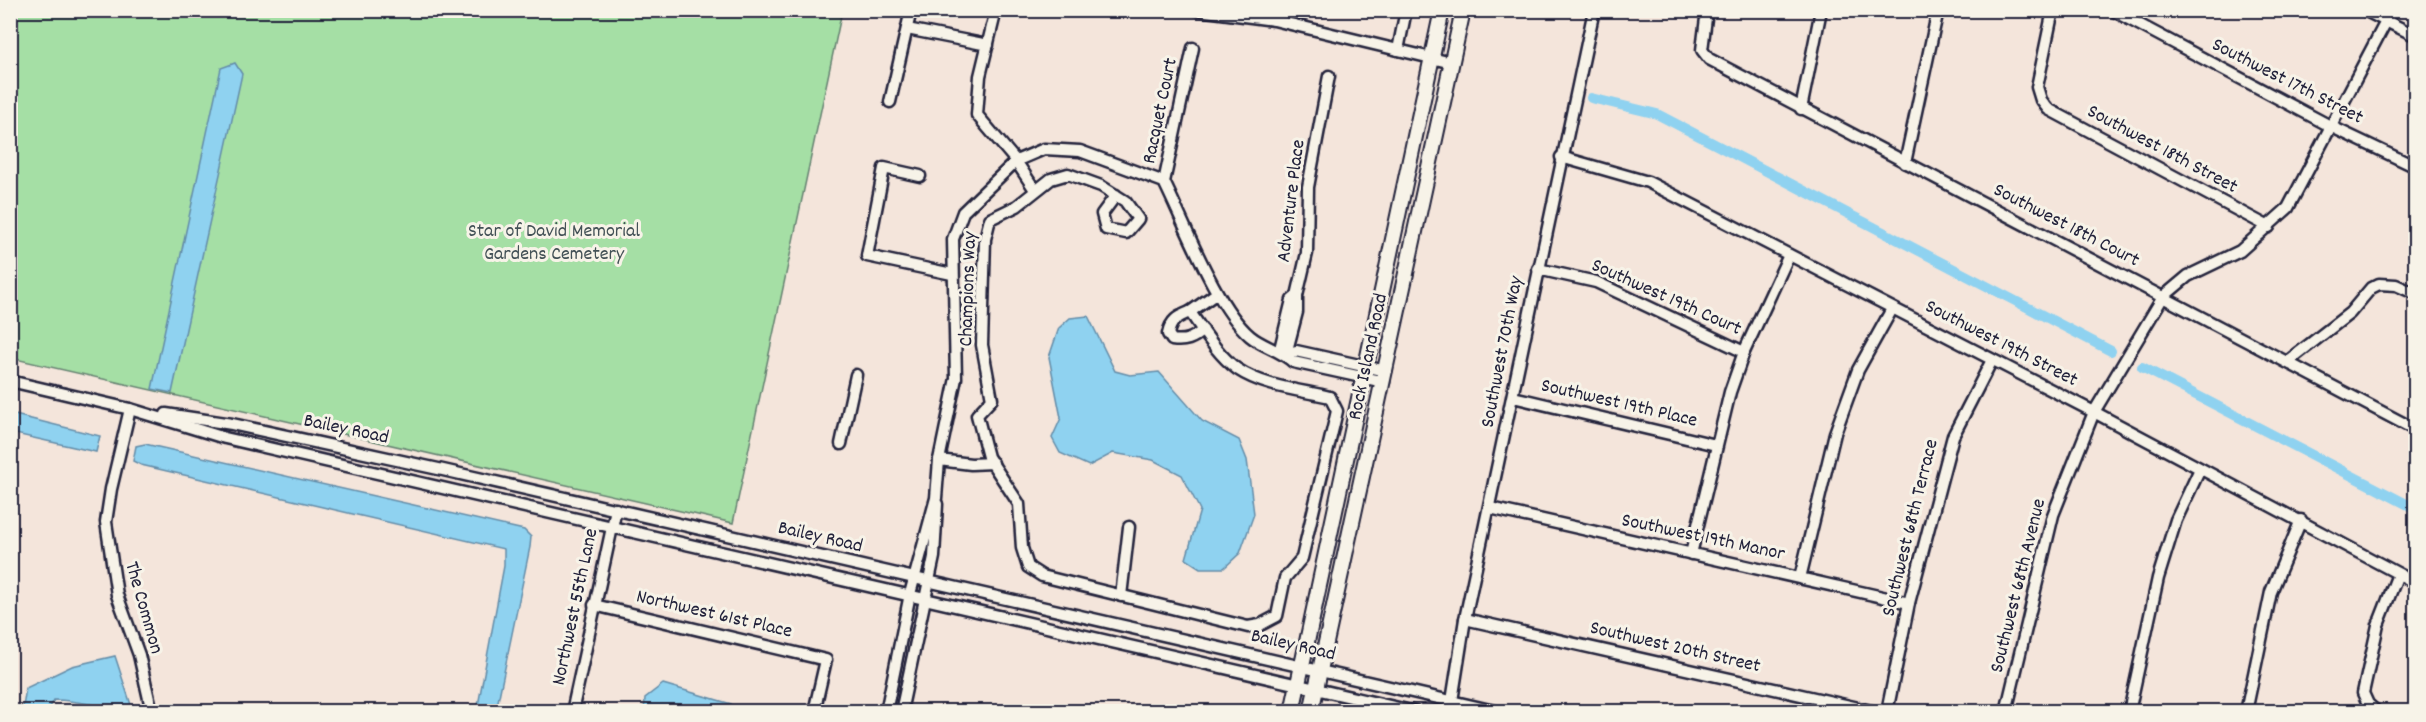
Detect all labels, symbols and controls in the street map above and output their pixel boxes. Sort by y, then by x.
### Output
street label: Southwest 17th Street [2206,32,2368,132]
street label: Racquet Court [1136,55,1186,167]
street label: Southwest 18th Street [2082,98,2242,202]
street label: Adventure Place [1271,138,1313,264]
street label: Southwest 18th Court [1988,177,2144,275]
park label: Star of David Memorial Gardens Cemetery [468,218,640,269]
street label: Champions Way [953,230,985,347]
street label: Southwest 19th Court [1586,252,1746,344]
street label: Southwest 70th Way [1475,273,1532,430]
street label: Rock Island Road [1342,291,1396,423]
street label: Southwest 19th Street [1920,293,2082,395]
street label: Southwest 19th Place [1538,372,1700,436]
street label: Bailey Road [301,407,391,453]
street label: Southwest 68th Terrace [1875,436,1947,620]
street label: Southwest 68th Avenue [1984,496,2054,676]
street label: Southwest 19th Manor [1619,507,1788,569]
street label: Bailey Road [775,515,865,561]
street label: Northwest 55th Lane [546,526,606,688]
street label: The Common [116,559,170,657]
street label: Northwest 61st Place [633,583,795,647]
street label: Southwest 20th Street [1587,615,1763,681]
street label: Bailey Road [1248,623,1338,669]

